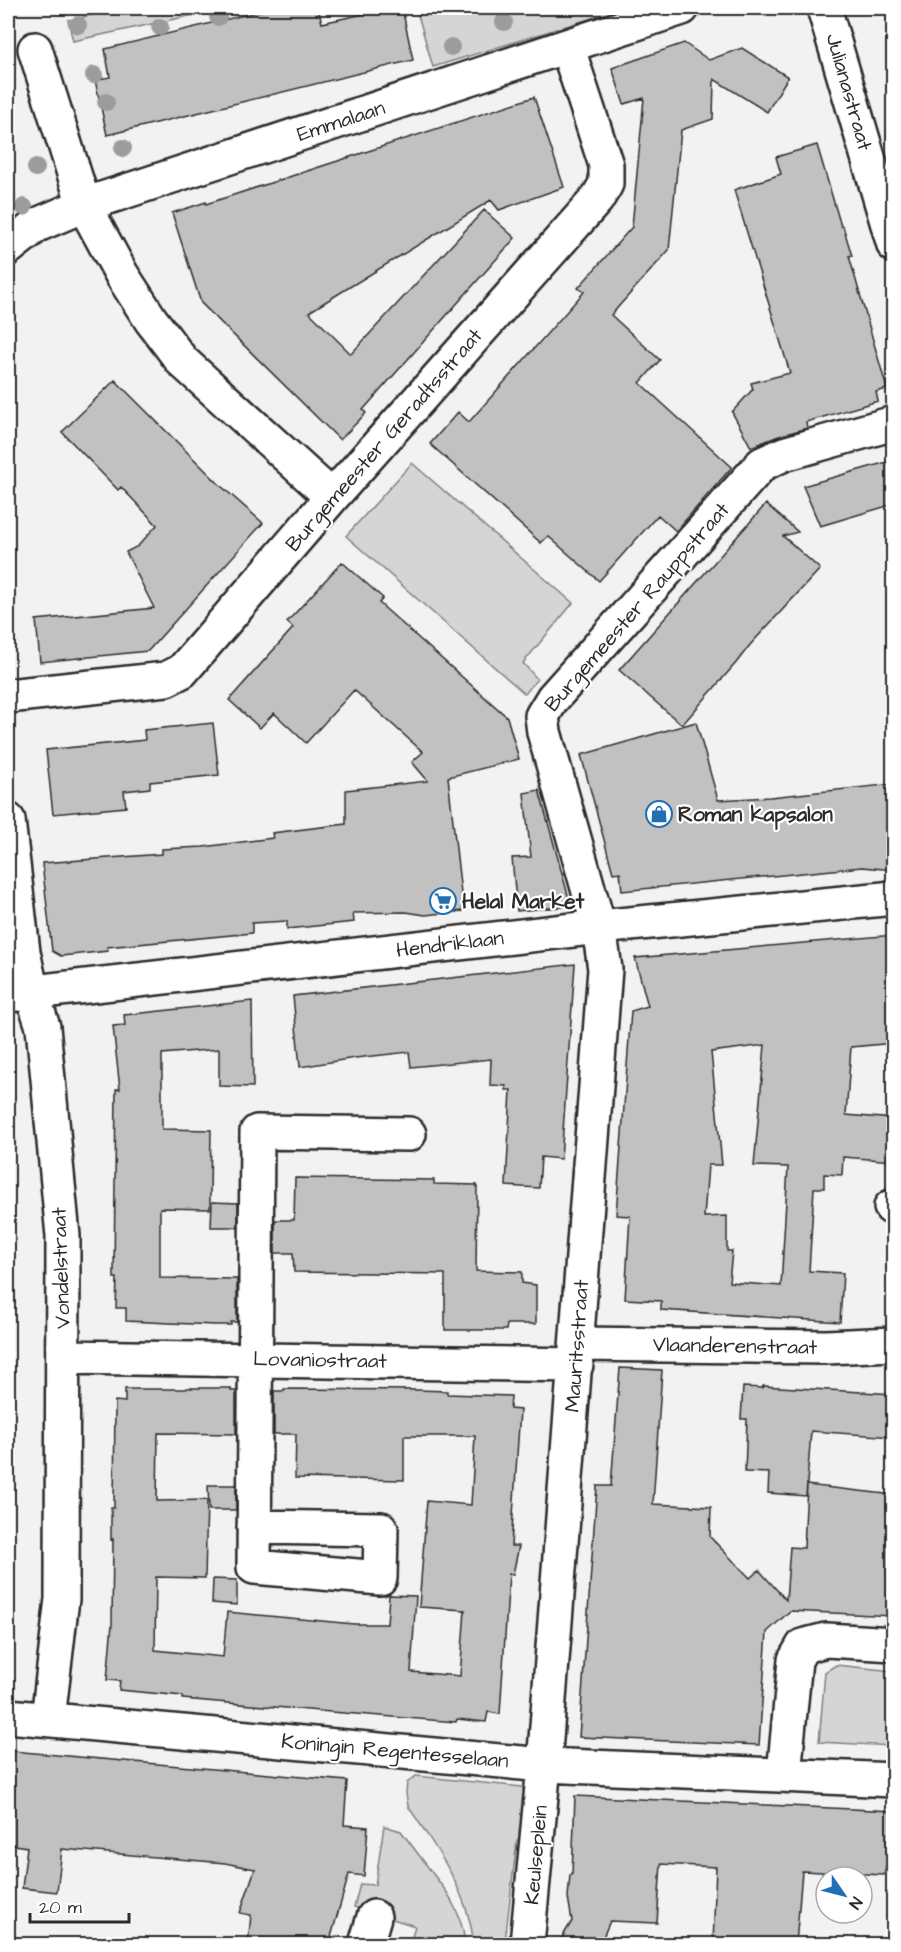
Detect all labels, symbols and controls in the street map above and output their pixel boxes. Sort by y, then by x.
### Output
street label: Julianastraat [818,30,880,154]
street label: Emmalaan [293,93,389,149]
street label: Burgemeester Geradtsstraat [279,322,491,559]
street label: Burgemeester Rauppstraat [538,496,738,719]
shop icon: Roman kapsalon [644,799,674,829]
place label: Roman kapsalon [678,800,833,830]
supermarket icon: Helal Market [428,886,458,916]
place label: Helal Market [462,887,585,916]
street label: Hendriklaan [395,923,505,965]
street label: Vondelstraat [44,1206,78,1329]
street label: Mauritsstraat [558,1278,596,1413]
street label: Vlaanderenstraat [653,1330,818,1362]
street label: Lovaniostraat [253,1344,388,1376]
street label: Koningin Regentesselaan [280,1727,510,1777]
street label: Keulseplein [517,1804,556,1906]
north arrow [814,1865,874,1925]
scale bar [30,1886,129,1924]
text: N [844,1893,867,1913]
text: 20 m [39,1895,82,1920]

